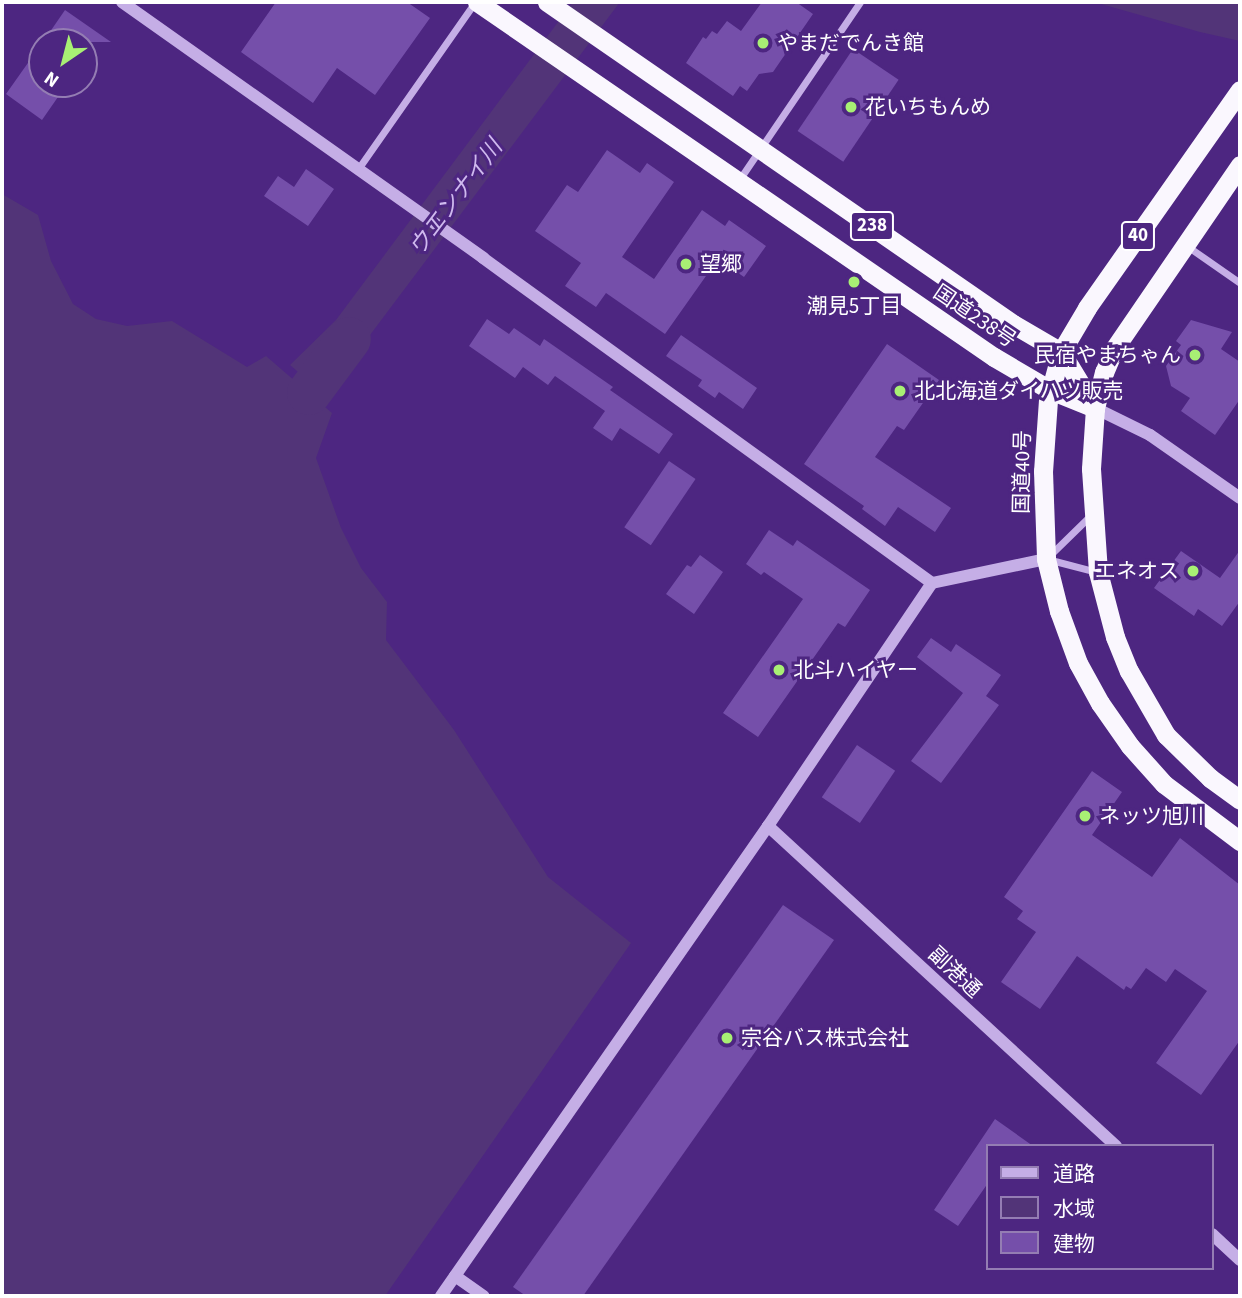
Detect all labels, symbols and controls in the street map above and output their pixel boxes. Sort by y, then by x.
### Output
north arrow [28,28,98,98]
place label: やまだでんき館 [777,30,924,56]
marker: やまだでんき館 [755,35,771,51]
text: N [39,64,65,94]
place label: 花いちもんめ [865,94,991,120]
marker: 花いちもんめ [843,99,859,115]
water label: ウエンナイ川 [403,135,509,261]
road number: 238 [849,210,895,242]
road number: 40 [1120,220,1156,252]
place label: 望郷 [700,251,742,277]
marker: 望郷 [678,256,694,272]
marker: 潮見5丁目 [846,274,862,290]
street label: 国道238号 [929,279,1021,353]
place label: 潮見5丁目 [807,293,901,319]
place label: 民宿やまちゃん [1034,342,1181,368]
marker: 民宿やまちゃん [1187,347,1203,363]
place label: 北北海道ダイハツ販売 [914,378,1124,404]
marker: 北北海道ダイハツ販売 [892,383,908,399]
street label: 国道40号 [1009,430,1035,514]
place label: エネオス [1095,558,1179,584]
marker: エネオス [1185,563,1201,579]
place label: 北斗ハイヤー [793,657,919,683]
marker: 北斗ハイヤー [771,662,787,678]
place label: ネッツ旭川 [1099,803,1204,829]
marker: ネッツ旭川 [1077,808,1093,824]
street label: 副港通 [923,941,987,1003]
place label: 宗谷バス株式会社 [741,1025,909,1051]
marker: 宗谷バス株式会社 [719,1030,735,1046]
legend [986,1144,1214,1270]
text: 道路 [1053,1159,1095,1189]
text: 水域 [1053,1194,1095,1224]
text: 建物 [1053,1229,1095,1259]

